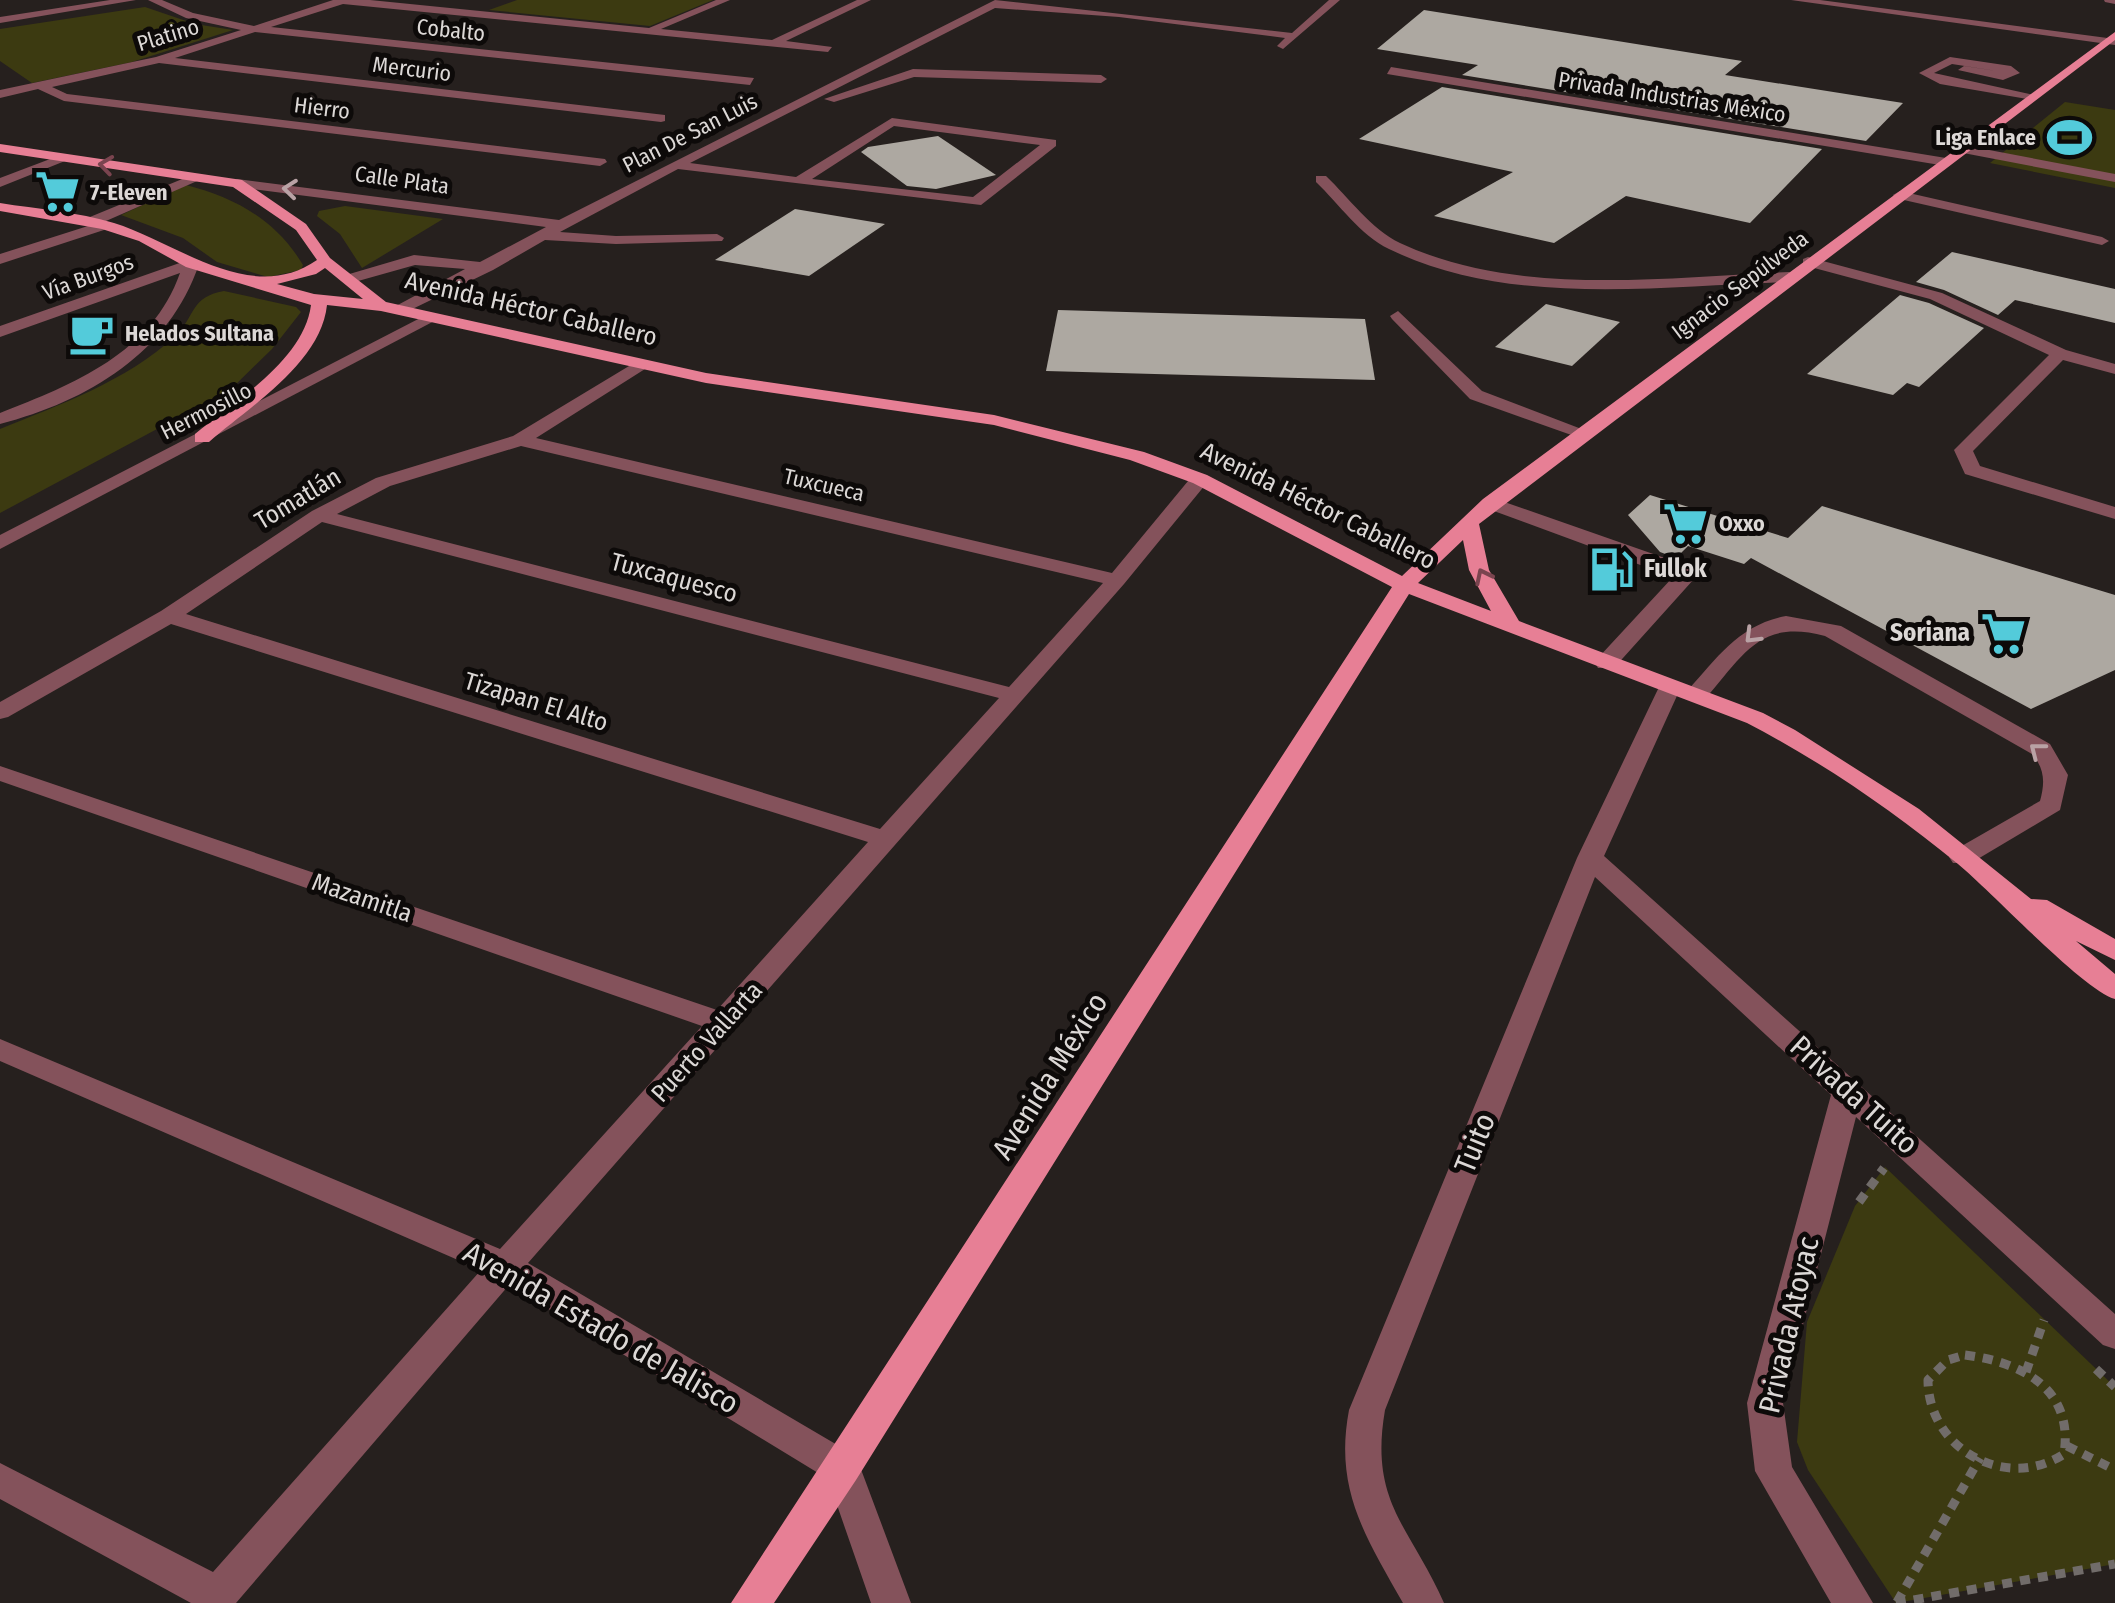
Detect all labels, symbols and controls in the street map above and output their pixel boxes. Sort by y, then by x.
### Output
street label: Platino [134,13,202,57]
street label: Cobalto [415,13,487,47]
street label: Mercurio [371,51,453,87]
street label: Privada Industrias México [1556,66,1788,128]
street label: Plan De San Luis [618,87,762,179]
street label: Hierro [293,91,351,125]
sports icon: Liga Enlace [2045,113,2093,161]
place label: Liga Enlace [1935,124,2036,151]
one-way arrow [98,155,115,176]
street label: Calle Plata [353,160,451,200]
supermarket icon: 7-Eleven [33,168,81,216]
one-way arrow [282,178,298,200]
place label: 7-Eleven [90,179,168,206]
street label: Ignacio Sepúlveda [1666,225,1814,345]
street label: Vía Burgos [39,248,137,306]
street label: Avenida Héctor Caballero [402,265,660,353]
cafe icon: Helados Sultana [68,309,116,357]
place label: Helados Sultana [125,320,274,347]
street label: Hermosillo [156,377,256,445]
street label: Avenida Héctor Caballero [1196,436,1440,576]
street label: Tomatlán [250,462,346,536]
street label: Tuxcueca [781,463,867,507]
supermarket icon: Oxxo [1662,499,1710,547]
place label: Oxxo [1719,510,1765,537]
fuel station icon: Fullok [1587,545,1635,593]
street label: Tuxcaquesco [607,547,741,609]
place label: Fullok [1644,554,1707,584]
one-way arrow [1476,569,1496,587]
supermarket icon: Soriana [1979,609,2027,657]
place label: Soriana [1890,618,1970,648]
one-way arrow [1746,624,1764,642]
street label: Tizapan El Alto [460,666,612,738]
one-way arrow [2031,744,2049,762]
street label: Mazamitla [308,867,416,929]
street label: Puerto Vallarta [645,976,769,1108]
street label: Avenida México [984,986,1116,1166]
street label: Privada Tuito [1783,1028,1925,1162]
street label: Tuito [1447,1108,1503,1178]
street label: Privada Atoyac [1751,1233,1827,1417]
street label: Avenida Estado de Jalisco [457,1234,745,1422]

